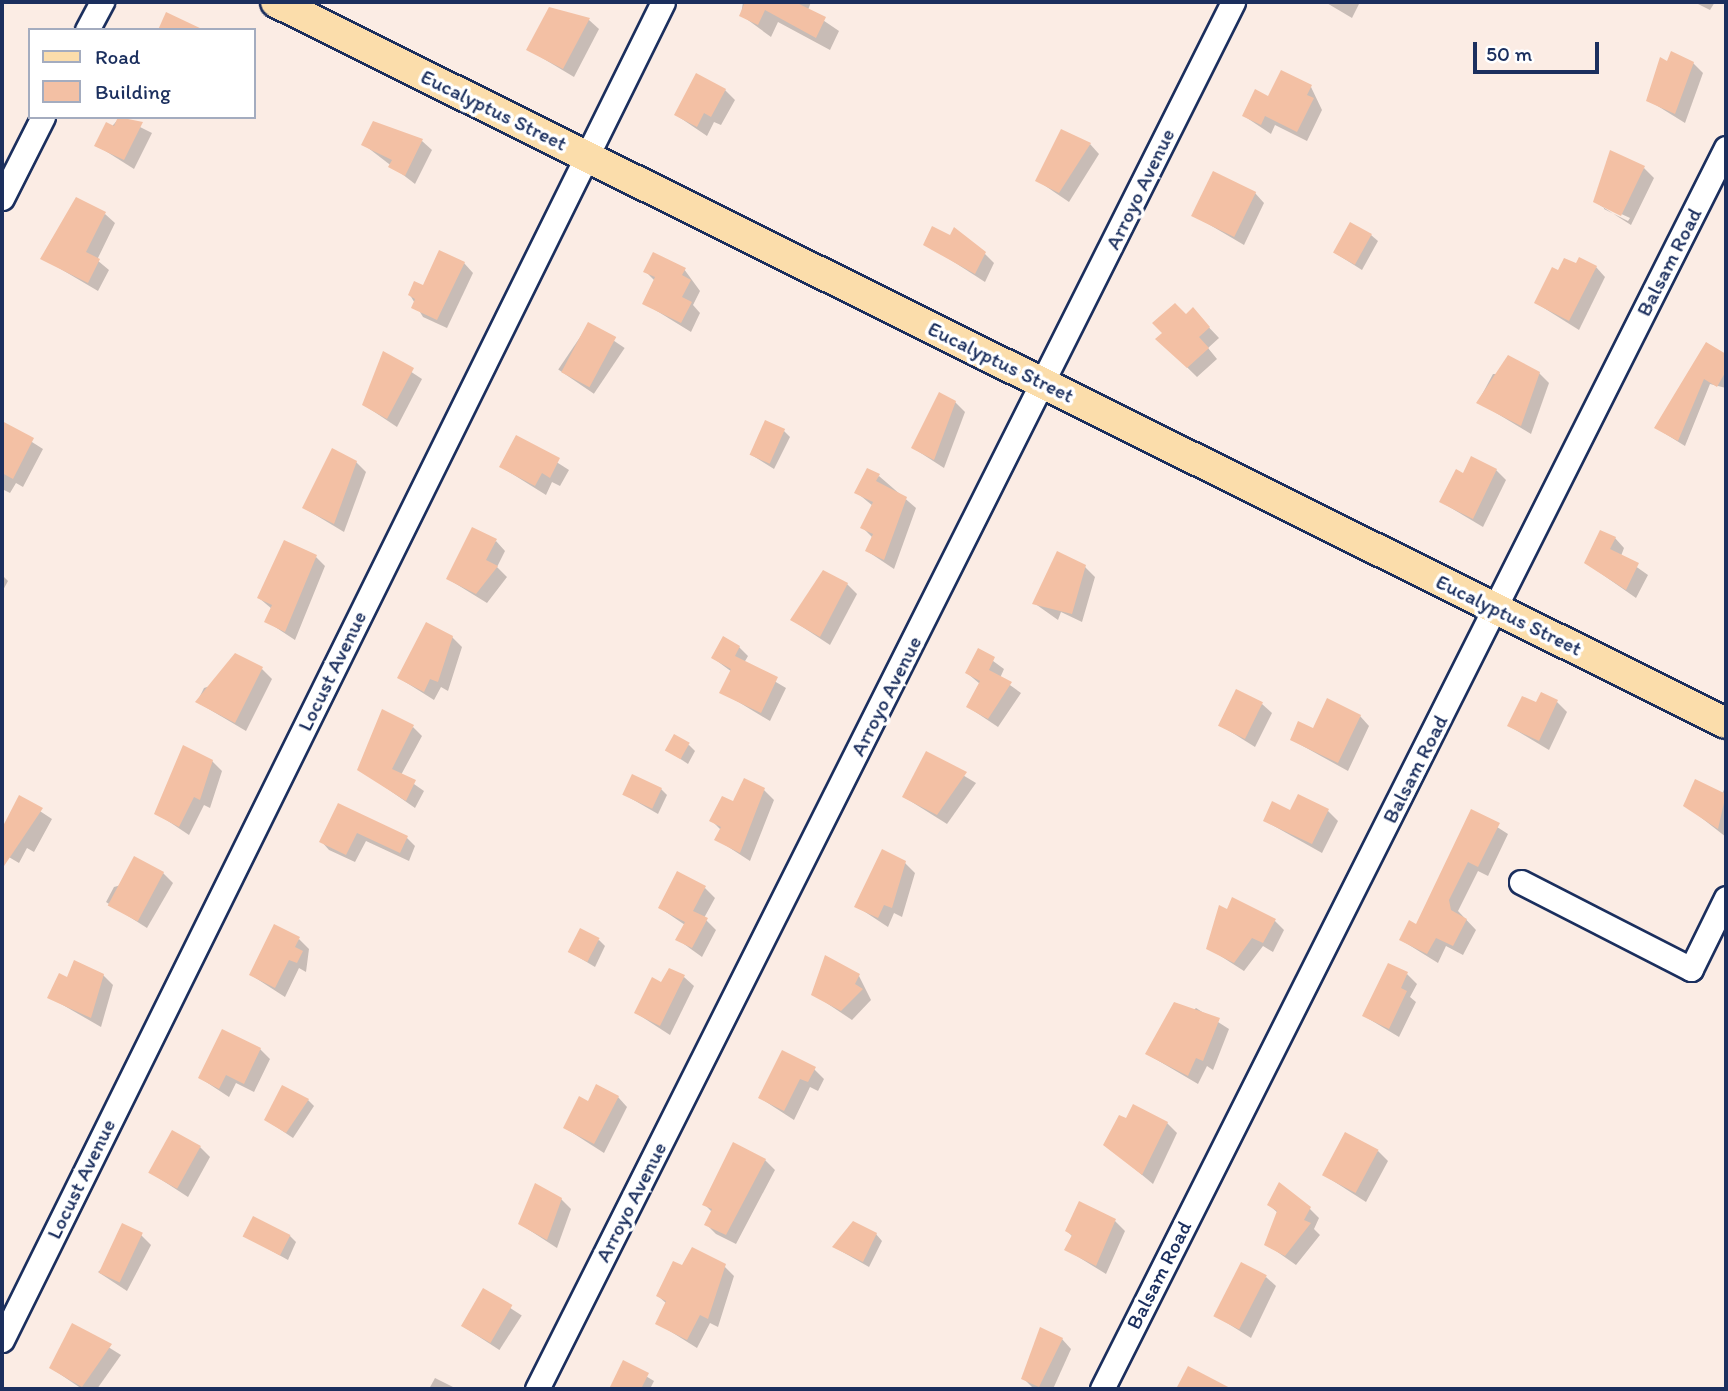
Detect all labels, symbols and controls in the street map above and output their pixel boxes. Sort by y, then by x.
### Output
legend [28,28,256,119]
scale bar [1476,28,1602,72]
text: 50 m [1486,41,1532,66]
text: Road [95,44,140,69]
street label: Eucalyptus Street [417,64,571,156]
text: Building [95,79,171,104]
street label: Arroyo Avenue [1100,124,1180,254]
street label: Balsam Road [1631,204,1707,320]
street label: Eucalyptus Street [924,316,1078,408]
street label: Eucalyptus Street [1432,569,1586,661]
street label: Locust Avenue [292,607,372,735]
street label: Arroyo Avenue [845,632,927,760]
street label: Balsam Road [1377,711,1453,827]
street label: Locust Avenue [41,1115,121,1243]
street label: Arroyo Avenue [590,1138,672,1266]
street label: Balsam Road [1121,1217,1197,1333]

